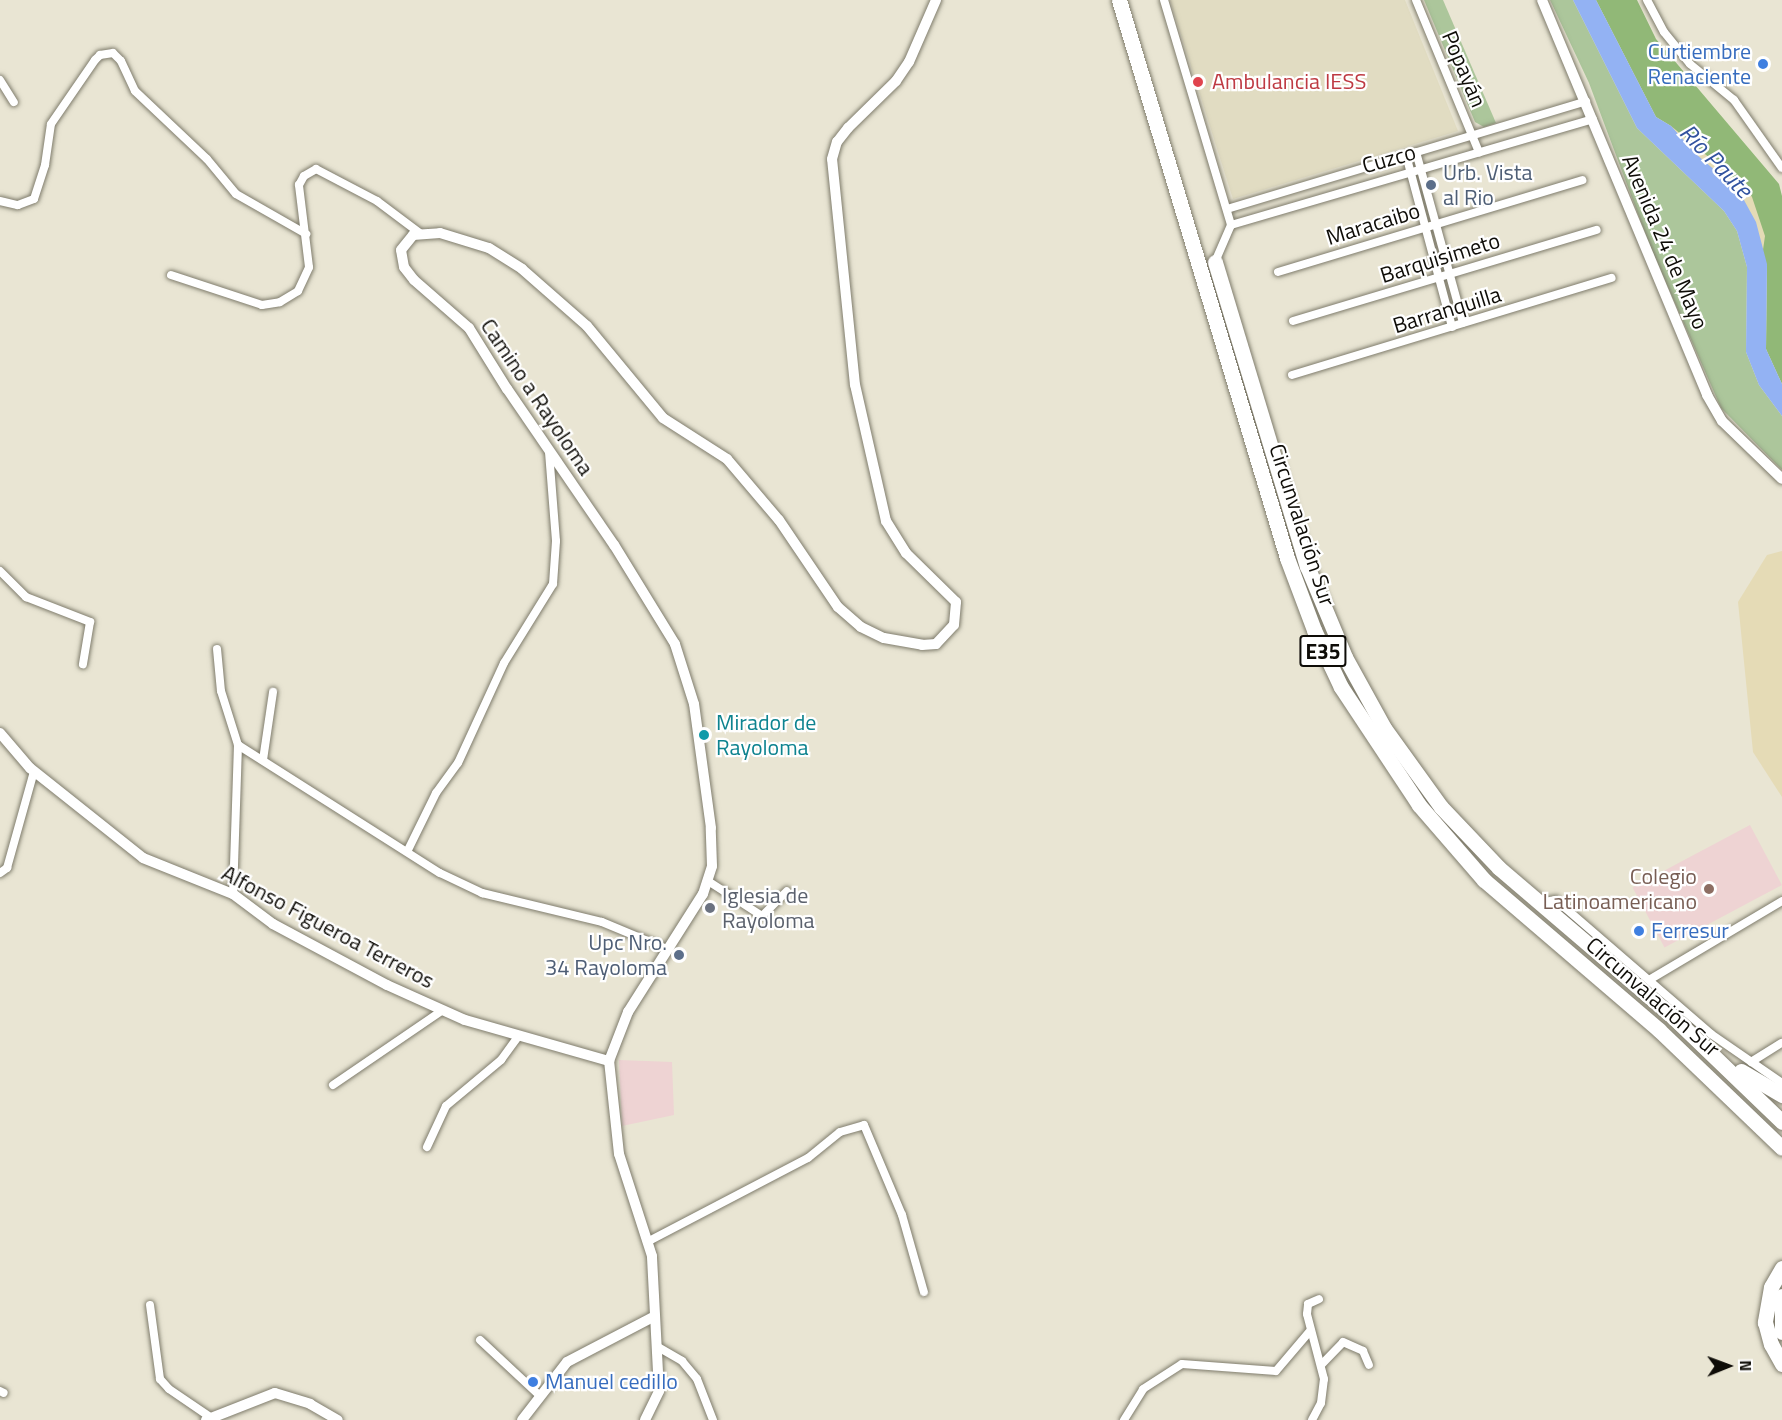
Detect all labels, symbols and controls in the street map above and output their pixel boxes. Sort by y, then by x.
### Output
street label: Popayán [1436,27,1492,111]
place label: Curtiembre Renaciente [1648,38,1751,90]
marker: Curtiembre Renaciente [1756,57,1770,71]
place label: Ambulancia IESS [1212,69,1366,95]
marker: Ambulancia IESS [1189,73,1207,91]
water label: Río Paute [1674,118,1758,204]
street label: Cuzco [1359,139,1419,179]
street label: Avenida 24 de Mayo [1616,151,1714,333]
place label: Urb. Vista al Rio [1443,159,1533,210]
marker: Urb. Vista al Rio [1424,178,1438,192]
street label: Maracaibo [1323,197,1423,251]
street label: Barquisimeto [1377,227,1503,289]
street label: Barranquilla [1390,281,1504,339]
street label: Camino a Rayoloma [475,314,599,480]
street label: Circunvalación Sur [1263,441,1341,609]
road number: E35 [1299,633,1347,669]
place label: Mirador de Rayoloma [716,709,816,760]
marker: Mirador de Rayoloma [697,728,711,742]
street label: Alfonso Figueroa Terreros [217,860,439,994]
place label: Colegio Latinoamericano [1542,863,1697,914]
place label: Iglesia de Rayoloma [722,882,815,933]
marker: Colegio Latinoamericano [1702,882,1716,896]
marker: Iglesia de Rayoloma [703,901,717,915]
place label: Ferresur [1651,918,1729,944]
marker: Ferresur [1632,924,1646,938]
place label: Upc Nro. 34 Rayoloma [545,929,667,980]
street label: Circunvalación Sur [1581,932,1725,1062]
marker: Upc Nro. 34 Rayoloma [672,948,686,962]
north arrow [1698,1336,1758,1396]
text: N [1734,1360,1758,1371]
place label: Manuel cedillo [545,1369,678,1395]
marker: Manuel cedillo [526,1375,540,1389]

